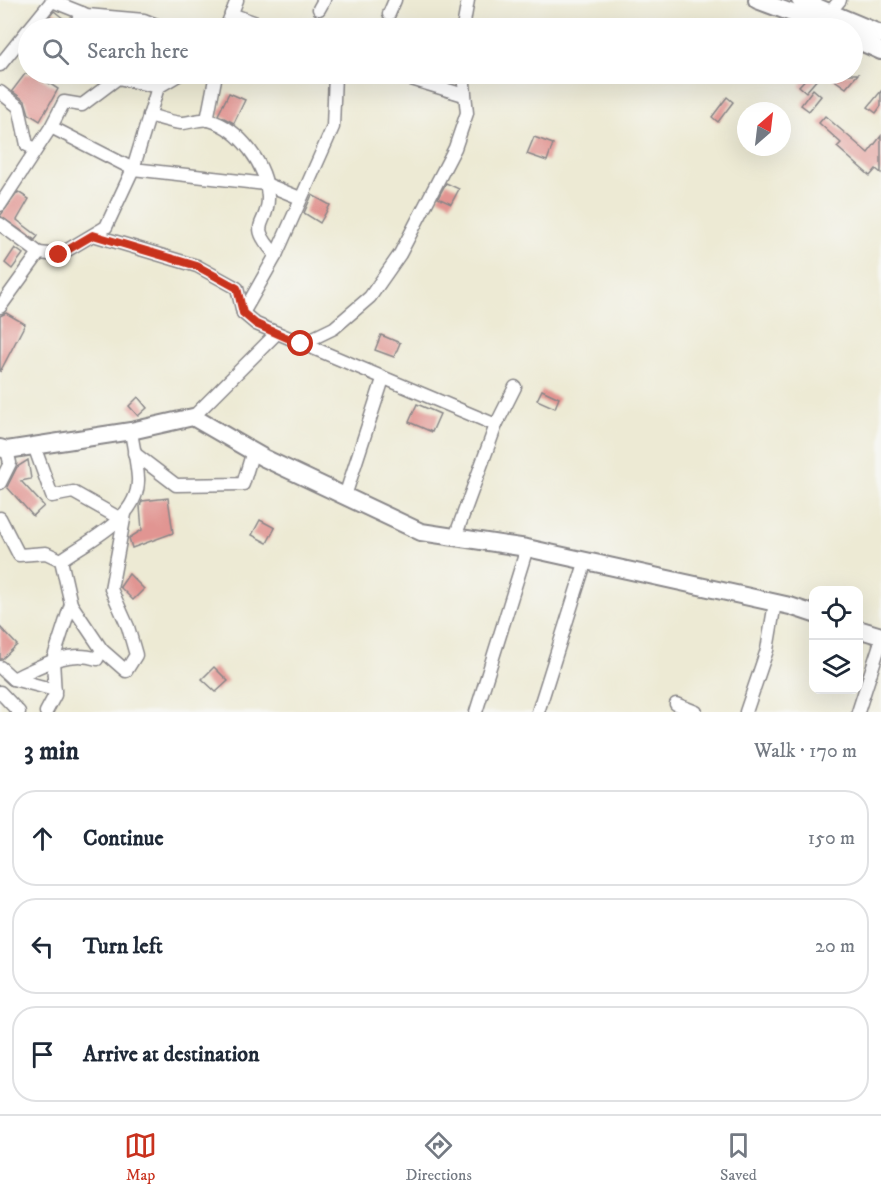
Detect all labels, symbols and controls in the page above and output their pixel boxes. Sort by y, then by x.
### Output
search box [18,18,863,84]
icon: search [39,35,72,68]
text: Search here [87,38,189,65]
north arrow [737,102,791,156]
route end [45,241,71,267]
route start [287,330,313,356]
map controls [809,586,863,694]
button: locate [809,586,863,640]
button: layers [809,640,863,694]
text: 3 min [24,735,79,768]
text: Walk · 170 m [754,739,857,764]
icon: ahead [26,822,59,855]
text: Continue [83,825,164,852]
text: 150 m [808,826,855,851]
icon: left [26,930,59,963]
text: Turn left [83,933,163,960]
text: 20 m [815,934,855,959]
icon: arrive [26,1038,59,1071]
text: Arrive at destination [83,1041,260,1068]
tab: Map [124,1129,157,1185]
tab: Directions [405,1129,472,1185]
tab: Saved [720,1129,757,1185]

